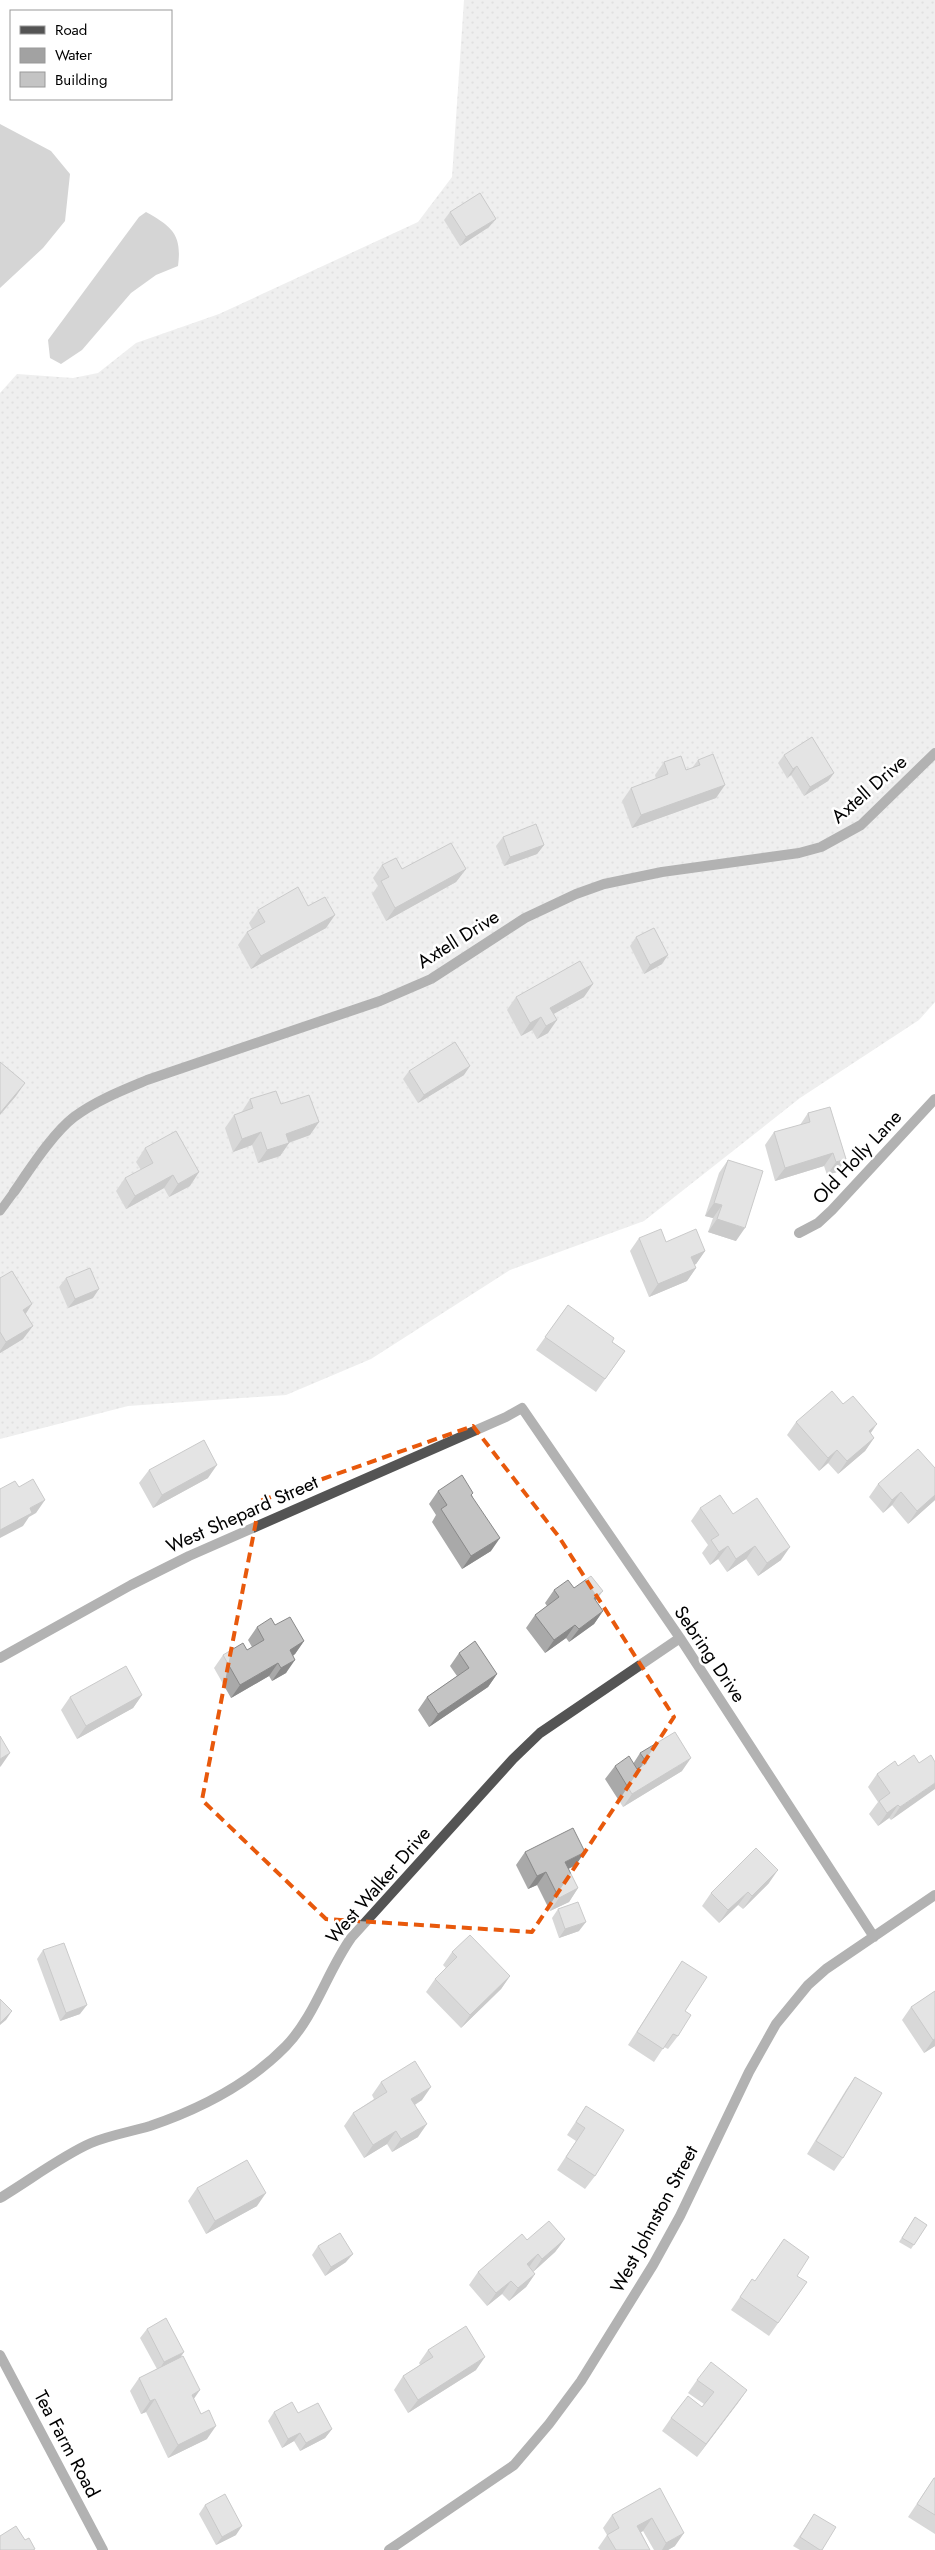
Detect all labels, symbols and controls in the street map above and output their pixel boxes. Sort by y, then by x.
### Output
legend [10,10,172,100]
text: Road [55,19,87,41]
text: Water [55,44,93,66]
text: Building [55,69,107,91]
street label: Axtell Drive [825,748,913,830]
street label: Axtell Drive [412,903,505,975]
street label: Old Holly Lane [806,1104,908,1210]
street label: West Shepard Street [162,1468,323,1560]
street label: Sebring Drive [668,1600,752,1708]
street label: West Walker Drive [319,1820,437,1950]
street label: West Johnston Street [604,2140,704,2298]
street label: Tea Farm Road [27,2386,107,2502]

